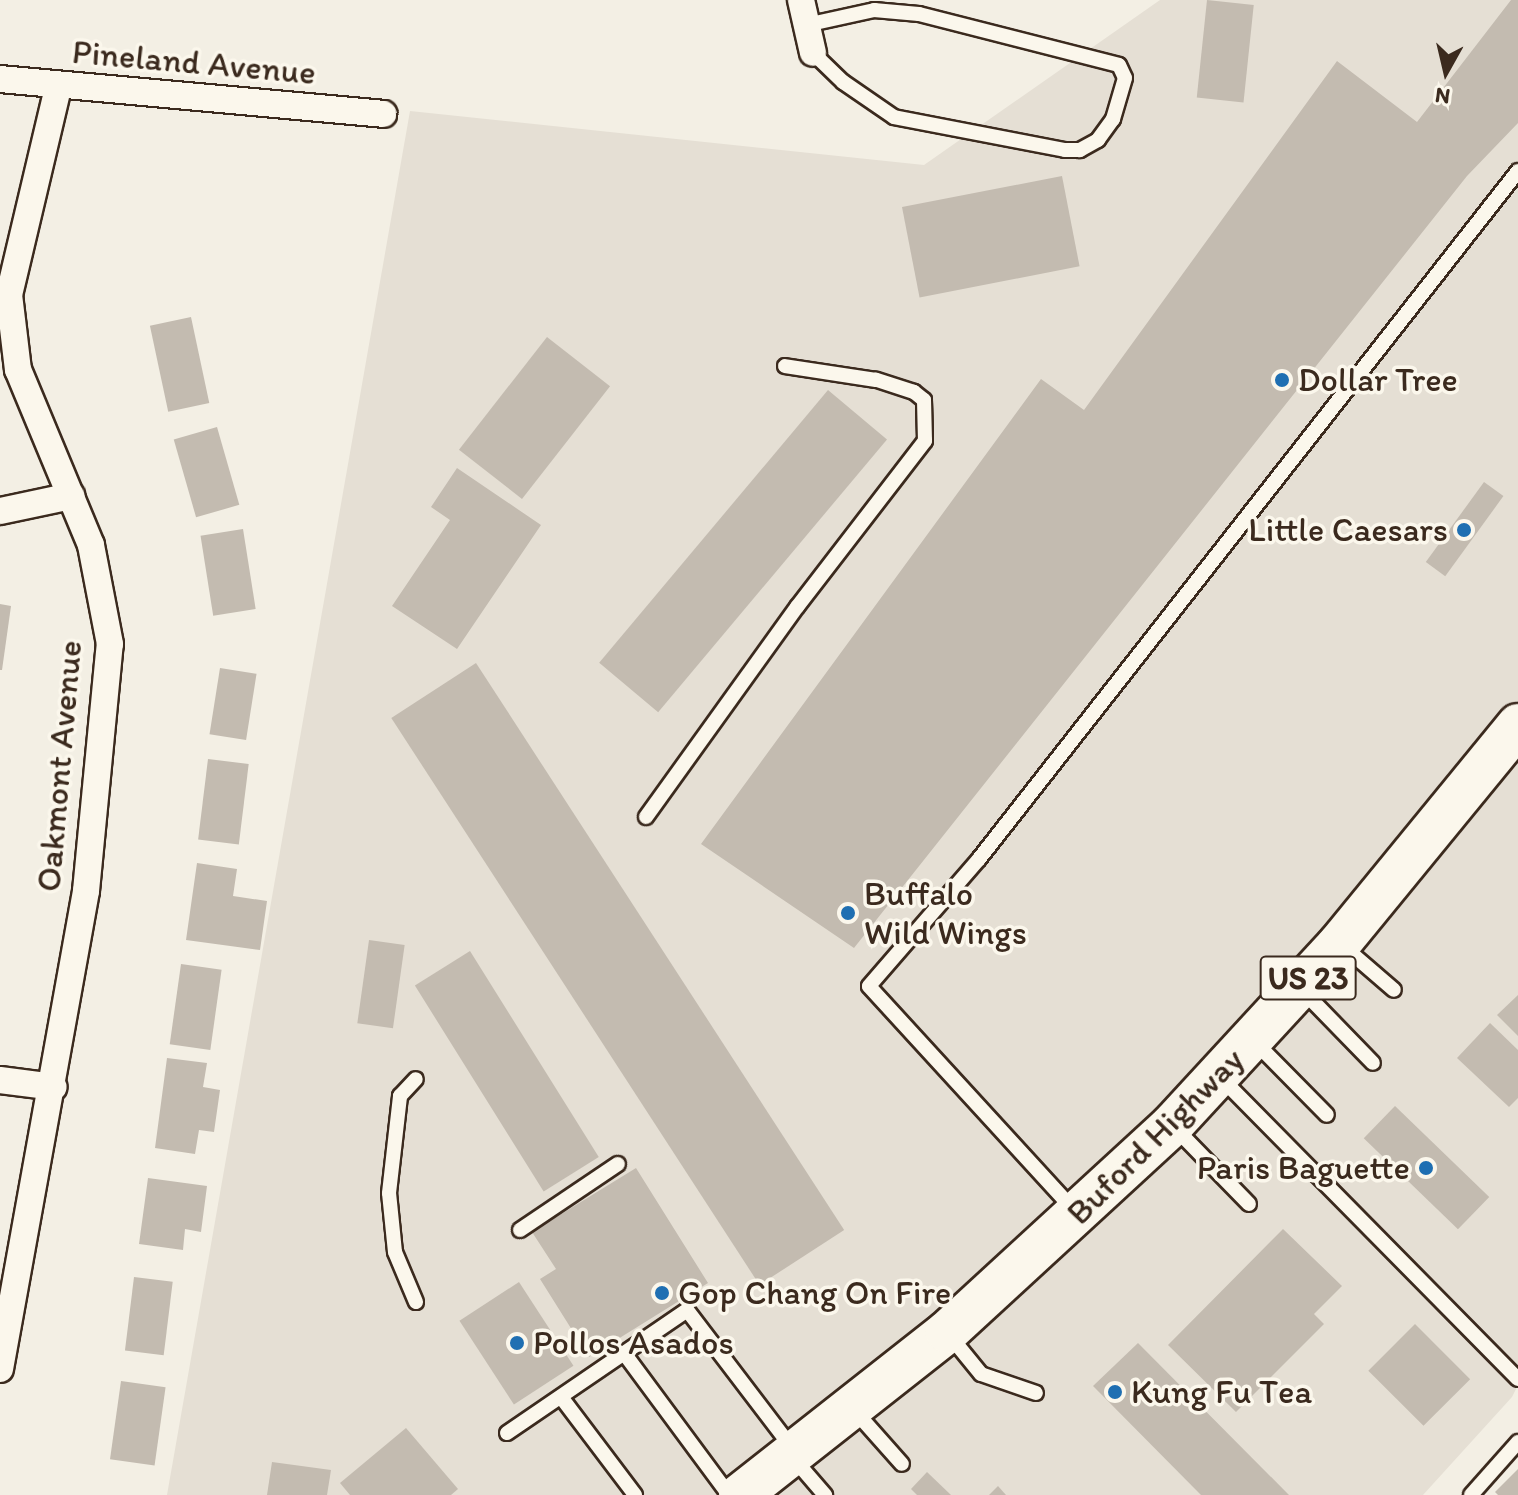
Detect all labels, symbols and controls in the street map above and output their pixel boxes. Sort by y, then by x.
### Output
street label: Pineland Avenue [71,31,317,93]
north arrow [1406,32,1486,112]
text: N [1433,82,1452,111]
place label: Dollar Tree [1298,360,1458,400]
marker: Dollar Tree [1273,371,1291,389]
place label: Little Caesars [1248,510,1448,550]
marker: Little Caesars [1455,521,1473,539]
street label: Oakmont Avenue [28,640,90,892]
place label: Buffalo Wild Wings [864,873,1027,952]
marker: Buffalo Wild Wings [839,904,857,922]
road number: US 23 [1258,950,1358,1006]
street label: Buford Highway [1058,1039,1252,1233]
place label: Paris Baguette [1196,1148,1410,1188]
marker: Paris Baguette [1417,1159,1435,1177]
place label: Gop Chang On Fire [678,1273,953,1313]
marker: Gop Chang On Fire [653,1284,671,1302]
place label: Pollos Asados [533,1323,734,1363]
marker: Pollos Asados [508,1334,526,1352]
place label: Kung Fu Tea [1131,1372,1307,1412]
marker: Kung Fu Tea [1106,1383,1124,1401]

